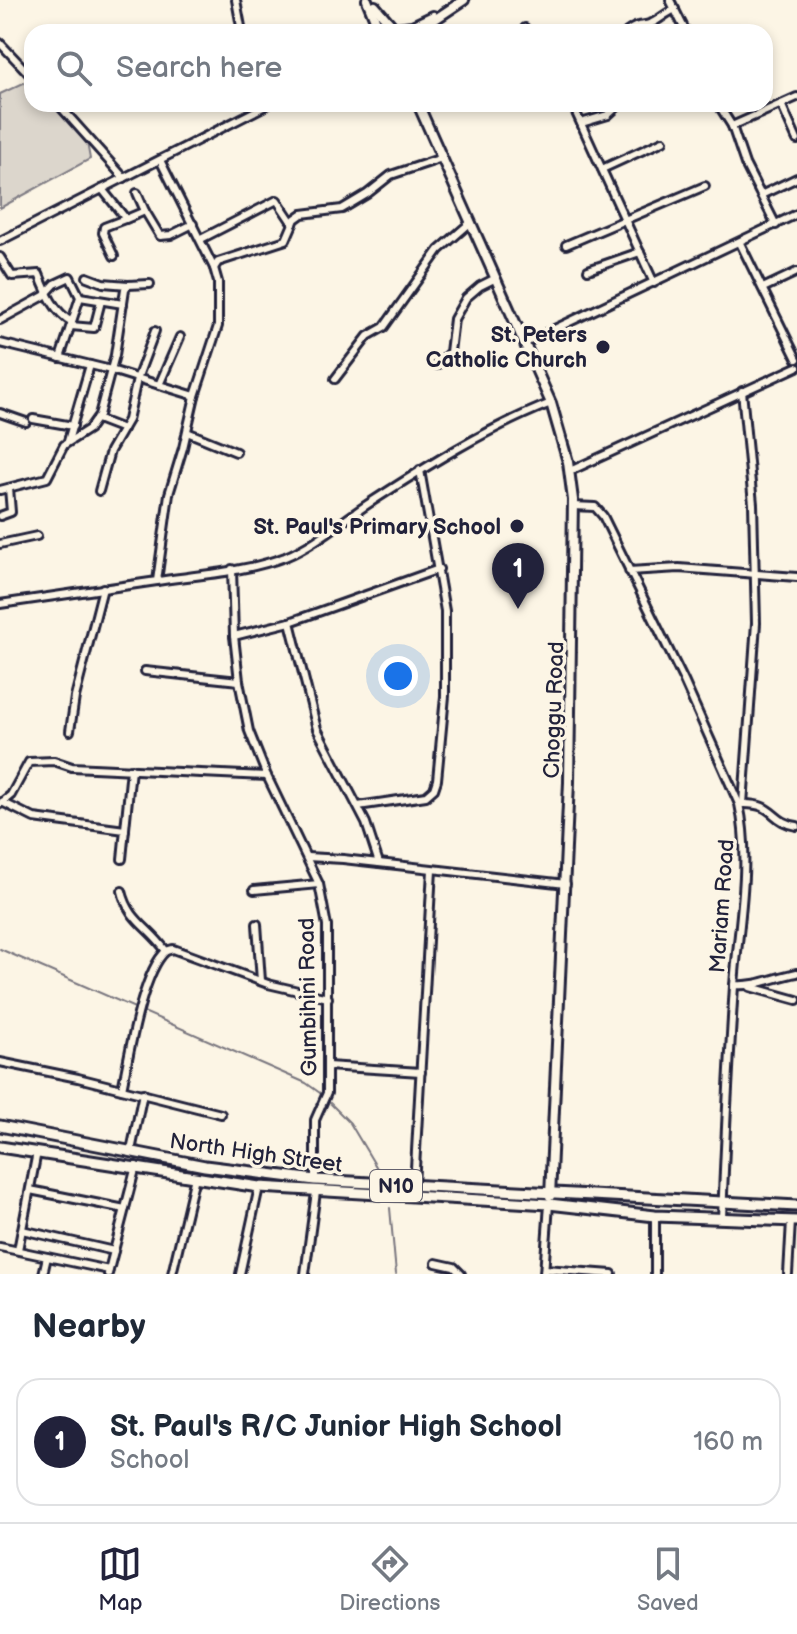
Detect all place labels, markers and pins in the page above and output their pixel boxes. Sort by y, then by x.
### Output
place label: St. Peters Catholic Church [426,322,587,374]
marker: St. Peters Catholic Church [594,338,612,356]
place label: St. Paul's Primary School [253,514,501,541]
marker: St. Paul's Primary School [508,517,526,535]
pin: 1 [492,543,544,609]

